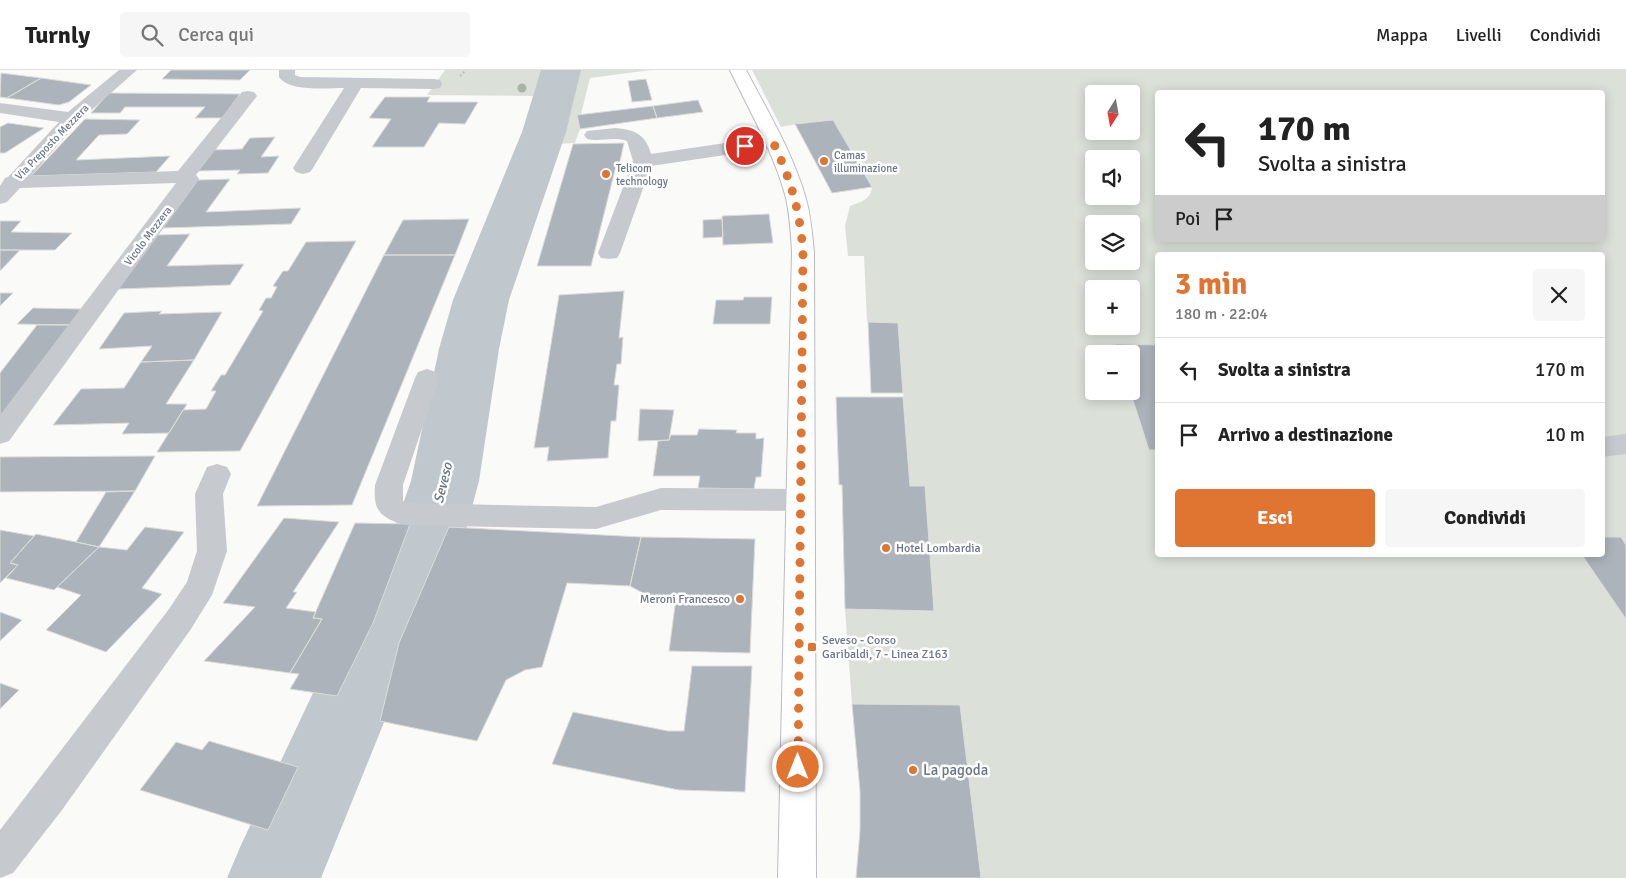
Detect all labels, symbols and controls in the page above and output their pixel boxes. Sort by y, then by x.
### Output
search box [120,12,470,57]
text: Turnly [25,20,90,50]
icon: search [138,21,166,49]
text: Cerca qui [178,23,254,47]
text: Mappa [1376,24,1428,46]
text: Livelli [1456,24,1502,46]
text: Condividi [1530,24,1601,46]
north arrow [1085,85,1140,140]
map controls [1085,85,1140,400]
street label: Via Preposto Mezzera [13,101,92,183]
text: 170 m [1258,107,1351,150]
icon: left [1175,110,1240,175]
pin [724,125,766,167]
icon: arrive [731,132,759,160]
place label: Camas illuminazione [834,149,898,175]
button: sound [1085,150,1140,205]
text: Svolta a sinistra [1258,150,1407,177]
marker: Camas illuminazione [818,155,830,167]
place label: Telicom technology [616,162,669,188]
marker: Telicom technology [600,168,612,180]
street label: Vicolo Mezzera [122,204,175,268]
icon: arrive [1210,205,1238,233]
text: Poi [1175,207,1200,231]
button: layers [1085,215,1140,270]
text: 3 min [1175,266,1247,303]
button: close [1533,269,1585,321]
button: + [1085,280,1140,335]
text: 180 m · 22:04 [1175,304,1268,324]
button: − [1085,345,1140,400]
icon: left [1175,356,1203,384]
text: Svolta a sinistra [1218,358,1351,382]
text: 170 m [1535,358,1585,382]
icon: arrive [1175,421,1203,449]
text: Arrivo a destinazione [1218,423,1393,447]
text: 10 m [1545,423,1585,447]
water label: Seveso [430,460,456,505]
button: Esci [1175,489,1375,547]
button: Condividi [1385,489,1585,547]
place label: Hotel Lombardia [896,541,981,556]
marker: Hotel Lombardia [880,542,892,554]
place label: Meroni Francesco [640,592,730,607]
marker: Meroni Francesco [734,593,746,605]
place label: Seveso - Corso Garibaldi, 7 - Linea Z163 [822,633,948,662]
marker: Seveso - Corso Garibaldi, 7 - Linea Z163 [806,641,818,653]
position arrow [771,740,823,792]
place label: La pagoda [923,761,988,779]
marker: La pagoda [907,764,919,776]

